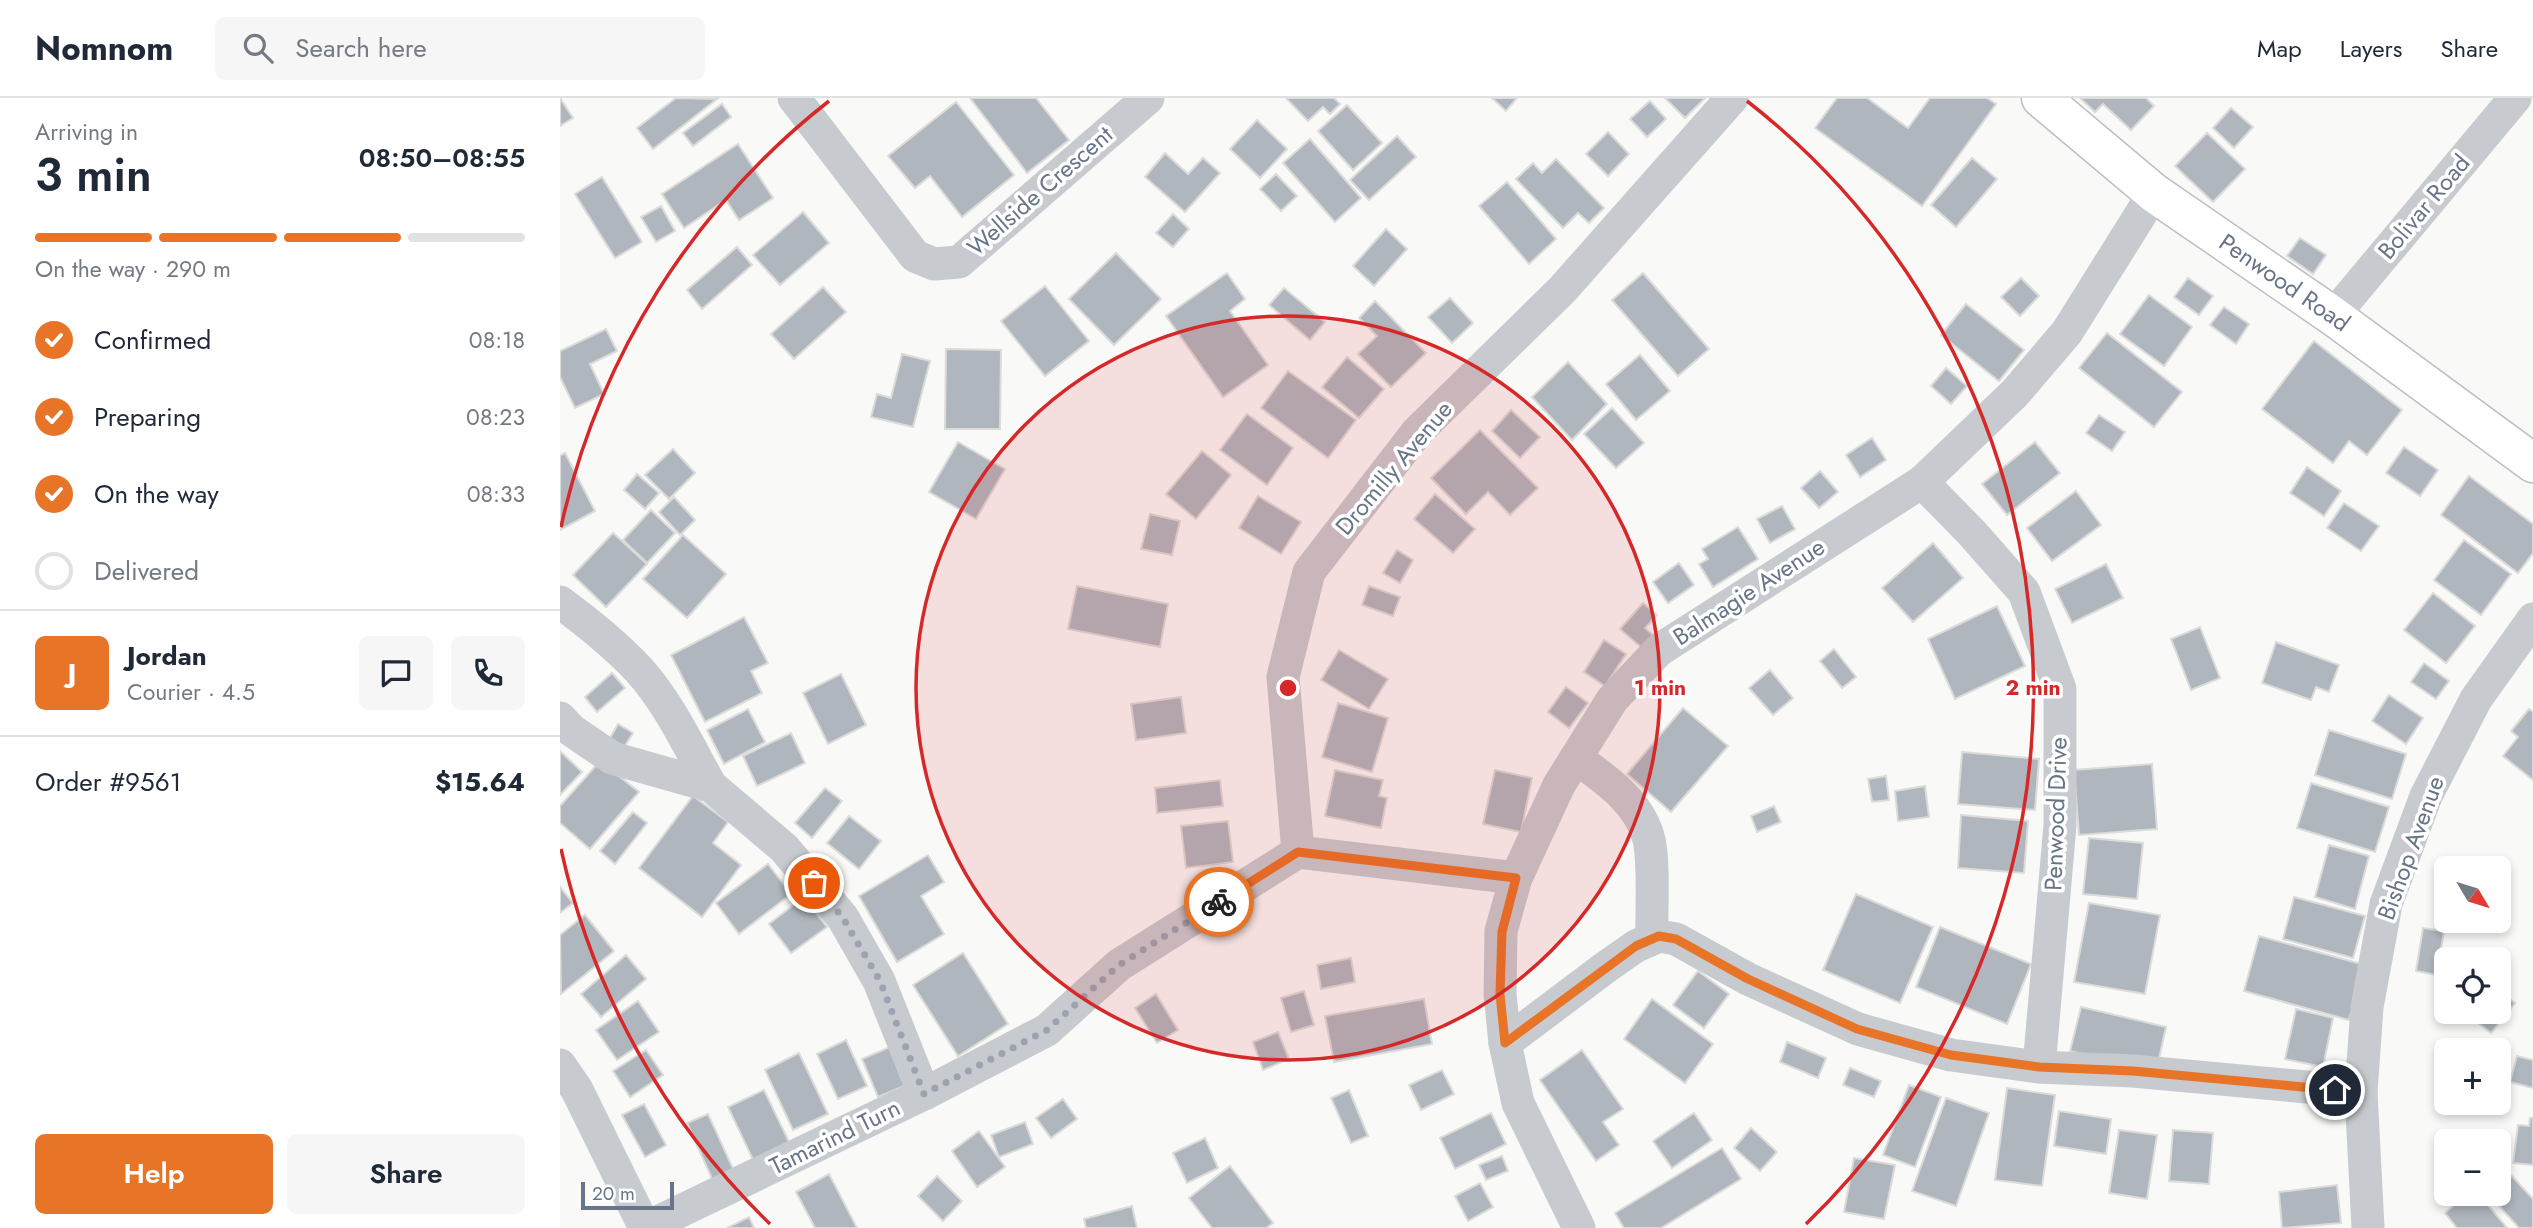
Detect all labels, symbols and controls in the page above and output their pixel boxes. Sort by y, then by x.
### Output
search box [215,17,705,80]
text: Nomnom [35,25,173,72]
icon: search [239,29,277,67]
text: Search here [295,29,427,67]
text: Map [2257,31,2302,66]
text: Layers [2340,31,2402,66]
text: Share [2440,31,2498,66]
text: Arriving in [35,115,138,149]
street label: Wellside Crescent [959,117,1120,264]
text: 08:50–08:55 [359,139,525,177]
text: 3 min [35,142,152,208]
street label: Bolivar Road [2369,147,2478,267]
street label: Penwood Road [2212,225,2358,340]
text: On the way · 290 m [35,252,231,286]
icon: check [35,321,73,359]
text: Confirmed [94,321,211,359]
text: 08:18 [469,323,525,357]
street label: Dromilly Avenue [1327,393,1460,542]
icon: check [35,398,73,436]
text: Preparing [94,398,201,436]
text: 08:23 [466,400,525,434]
icon: check [35,475,73,513]
text: On the way [94,475,219,513]
text: 08:33 [467,477,525,511]
street label: Balmagie Avenue [1666,529,1832,654]
text: Delivered [94,552,199,590]
button: chat [359,636,433,710]
button: phone [451,636,525,710]
text: Jordan [127,637,207,675]
text: J [68,654,76,692]
text: 1 min [1634,673,1686,703]
text: 2 min [2005,673,2061,703]
text: Courier · 4.5 [127,675,255,709]
centre of rings [1276,676,1300,700]
street label: Penwood Drive [2035,737,2076,891]
text: Order #9561 [35,763,181,801]
text: $15.64 [435,763,525,801]
street label: Bishop Avenue [2368,771,2453,925]
pin [784,853,844,913]
north arrow [2434,856,2511,933]
map controls [2434,856,2511,1206]
icon: bag [795,864,833,902]
courier [1184,867,1254,937]
icon: bike [1200,883,1238,921]
button: locate [2434,947,2511,1024]
button: + [2434,1038,2511,1115]
pin [2305,1060,2365,1120]
icon: home [2316,1071,2354,1109]
street label: Tamarind Turn [764,1090,906,1183]
button: − [2434,1129,2511,1206]
button: Help [35,1134,273,1214]
button: Share [287,1134,525,1214]
scale bar [581,1179,674,1211]
text: 20 m [592,1180,635,1207]

